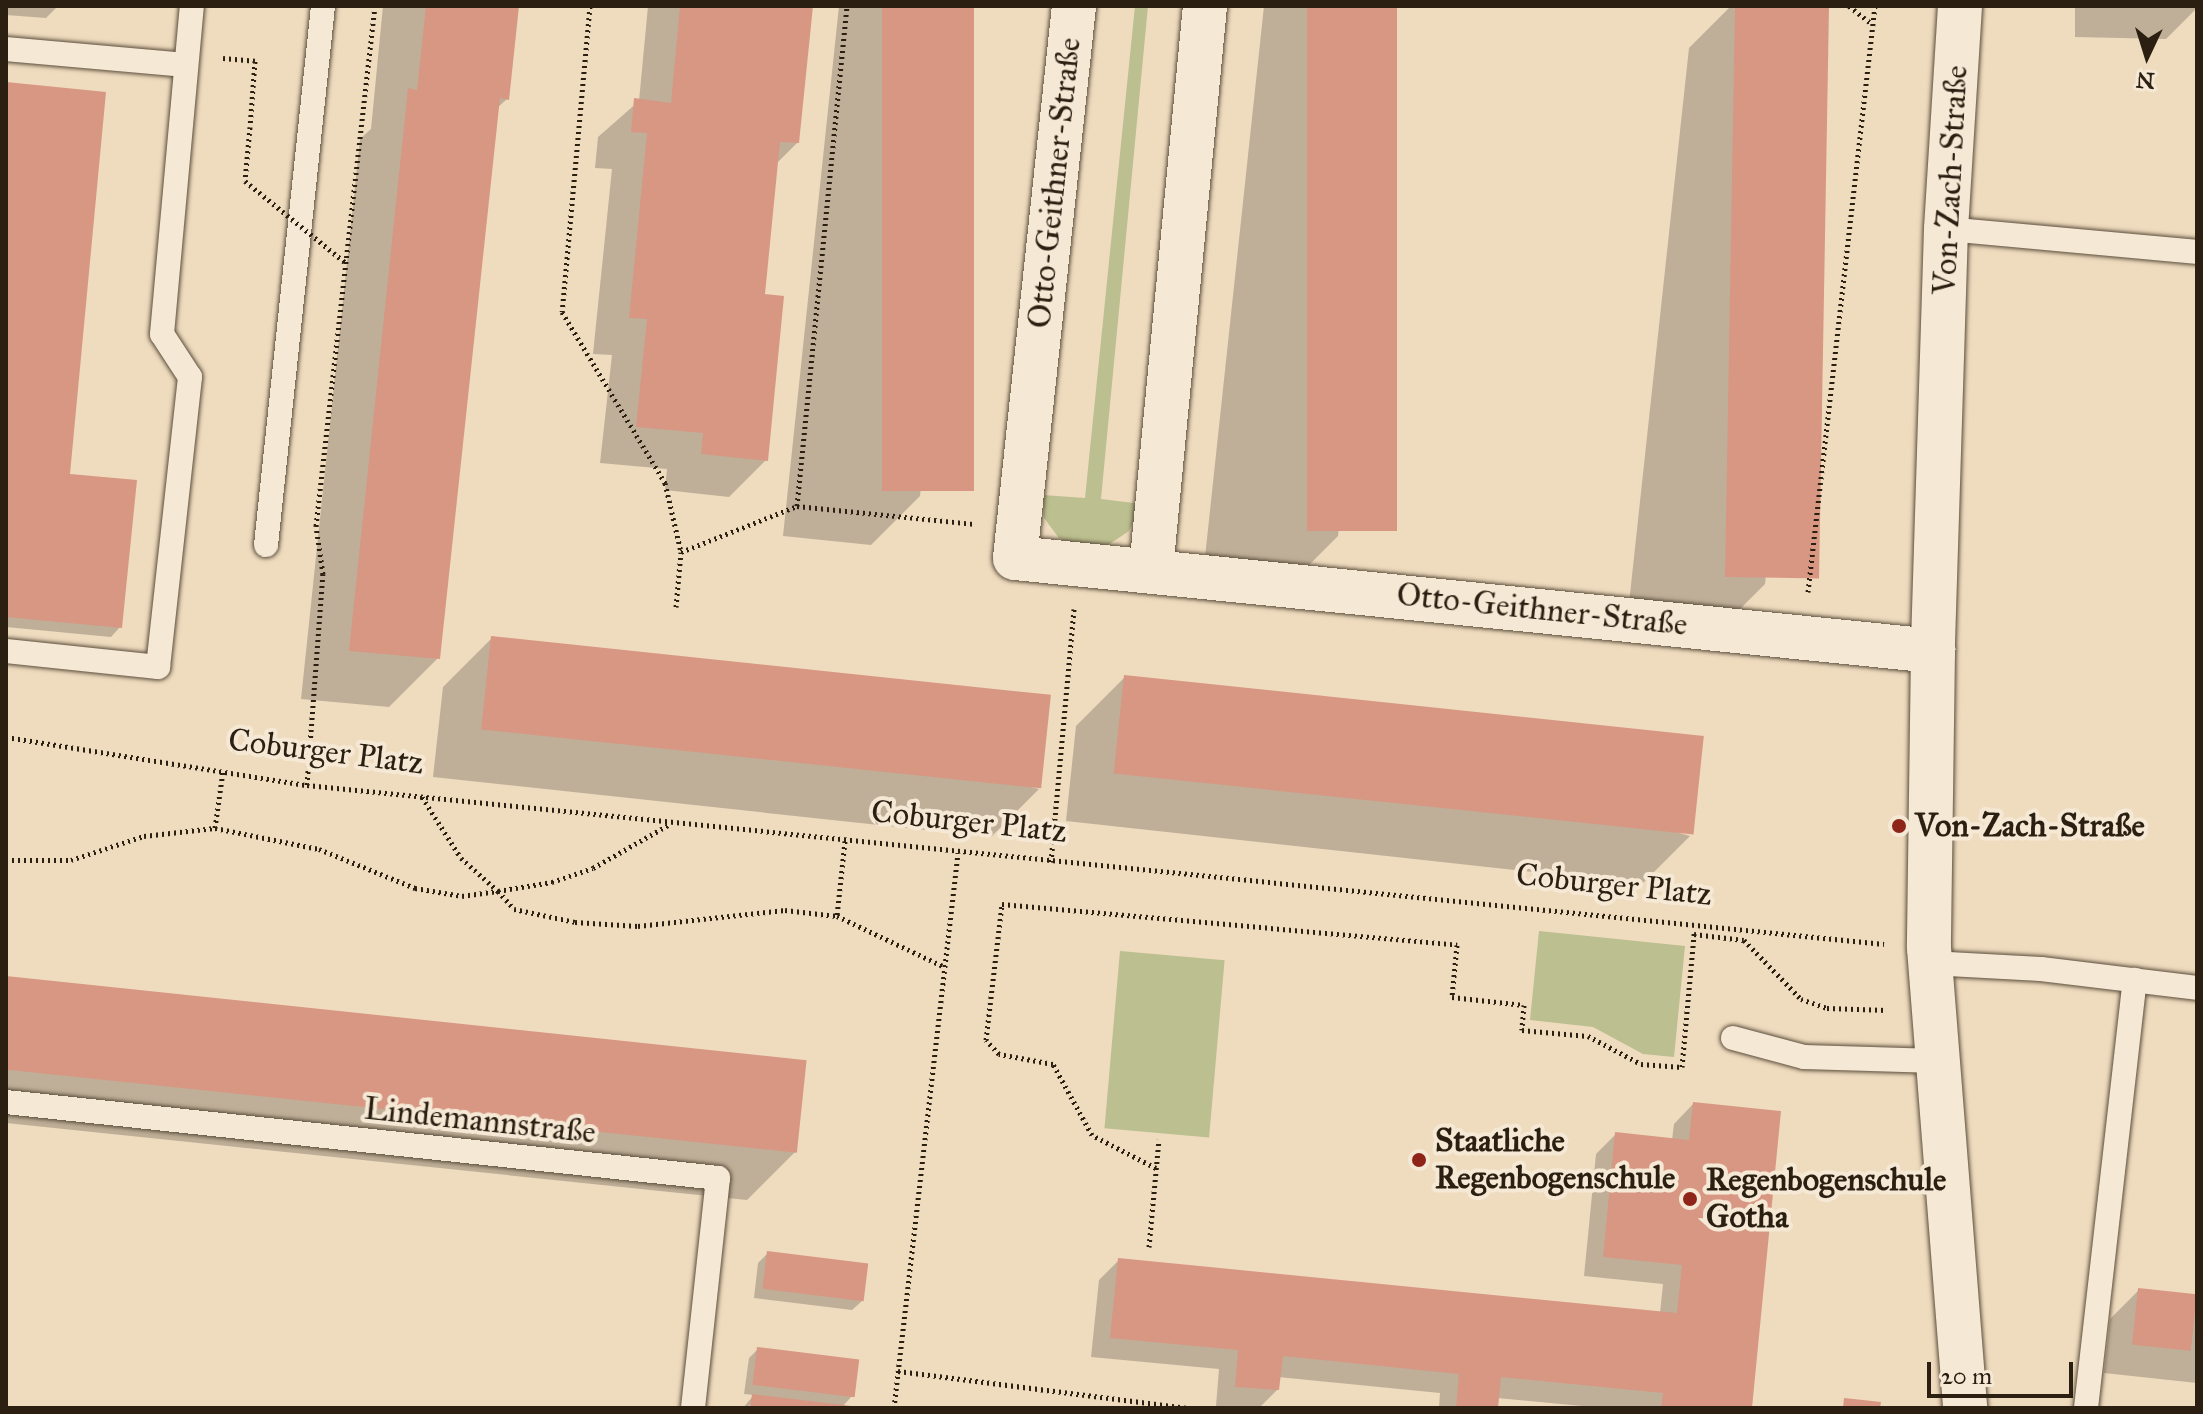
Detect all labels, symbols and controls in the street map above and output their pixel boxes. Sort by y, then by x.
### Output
north arrow [2107,16,2187,96]
street label: Otto-Geithner-Straße [1021,36,1089,330]
street label: Von-Zach-Straße [1926,64,1976,296]
text: N [2135,66,2156,95]
street label: Otto-Geithner-Straße [1395,576,1689,644]
street label: Coburger Platz [226,721,426,783]
street label: Coburger Platz [869,793,1069,851]
place label: Von-Zach-Straße [1915,807,2145,845]
marker: Von-Zach-Straße [1890,817,1908,835]
street label: Coburger Platz [1514,856,1714,914]
street label: Lindemannstraße [362,1090,598,1152]
place label: Staatliche Regenbogenschule [1435,1123,1675,1198]
marker: Staatliche Regenbogenschule [1410,1151,1428,1169]
place label: Regenbogenschule Gotha [1706,1162,1946,1237]
marker: Regenbogenschule Gotha [1681,1190,1699,1208]
scale bar [1931,1346,2077,1396]
text: 20 m [1941,1361,1992,1391]

